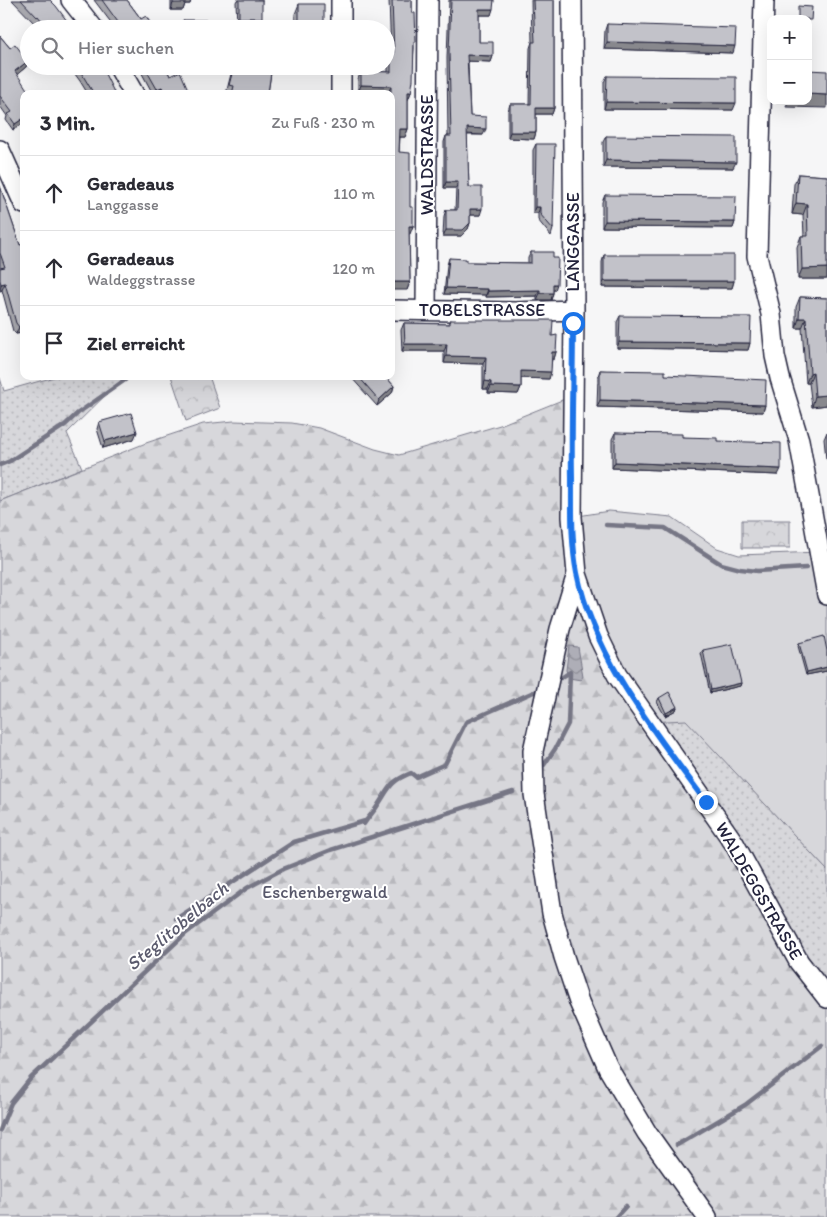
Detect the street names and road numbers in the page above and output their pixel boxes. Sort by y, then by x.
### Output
street label: WALDSTRASSE [416,95,438,215]
street label: LANGGASSE [562,192,584,292]
street label: TOBELSTRASSE [419,299,545,321]
street label: WALDEGGSTRASSE [711,818,807,964]

